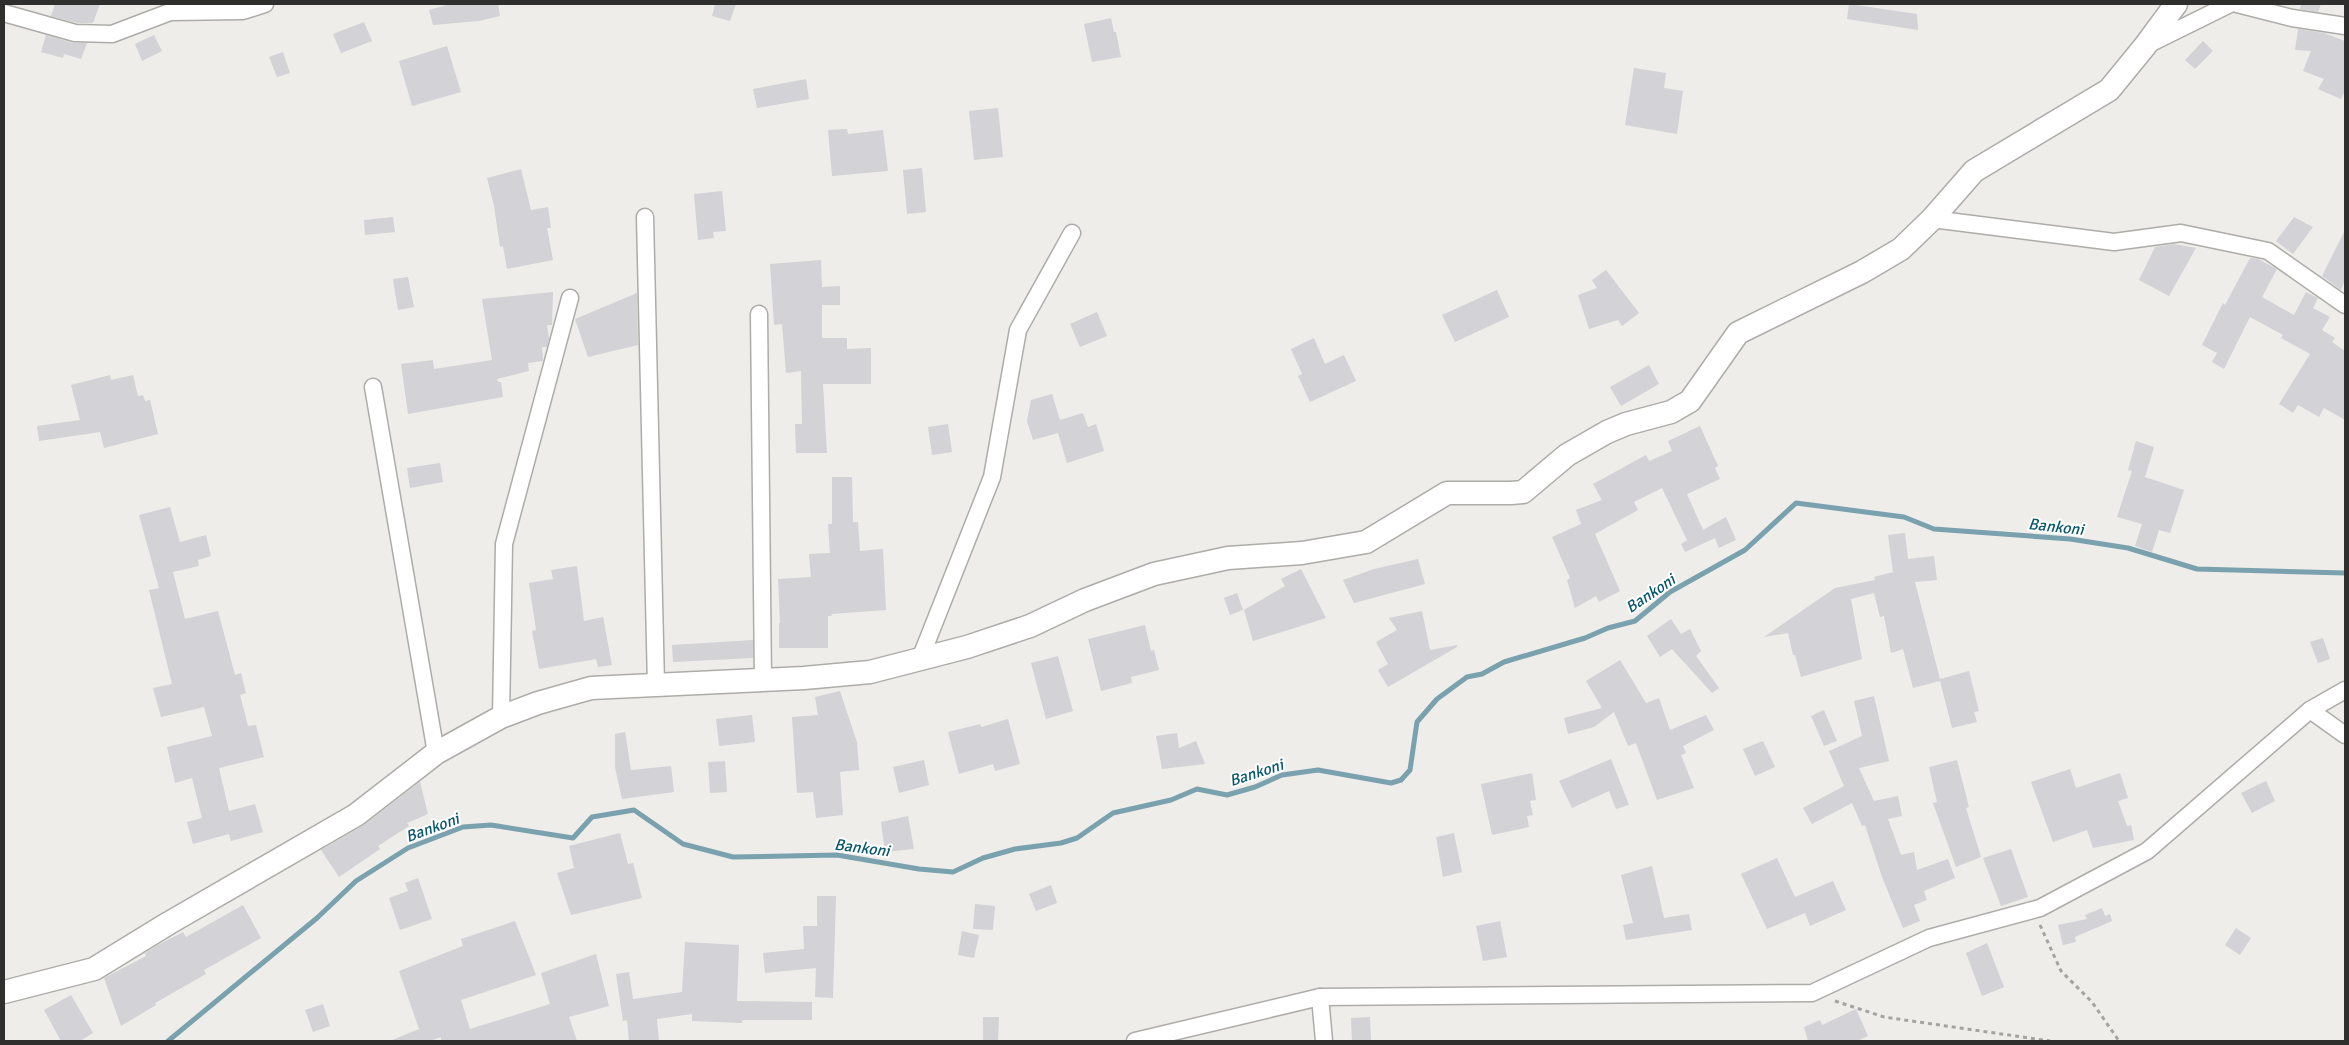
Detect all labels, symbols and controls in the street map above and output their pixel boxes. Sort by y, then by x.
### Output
water label: Bankoni [2027,514,2086,540]
water label: Bankoni [1622,569,1681,618]
water label: Bankoni [1227,754,1287,791]
water label: Bankoni [403,808,463,847]
water label: Bankoni [833,835,892,862]

